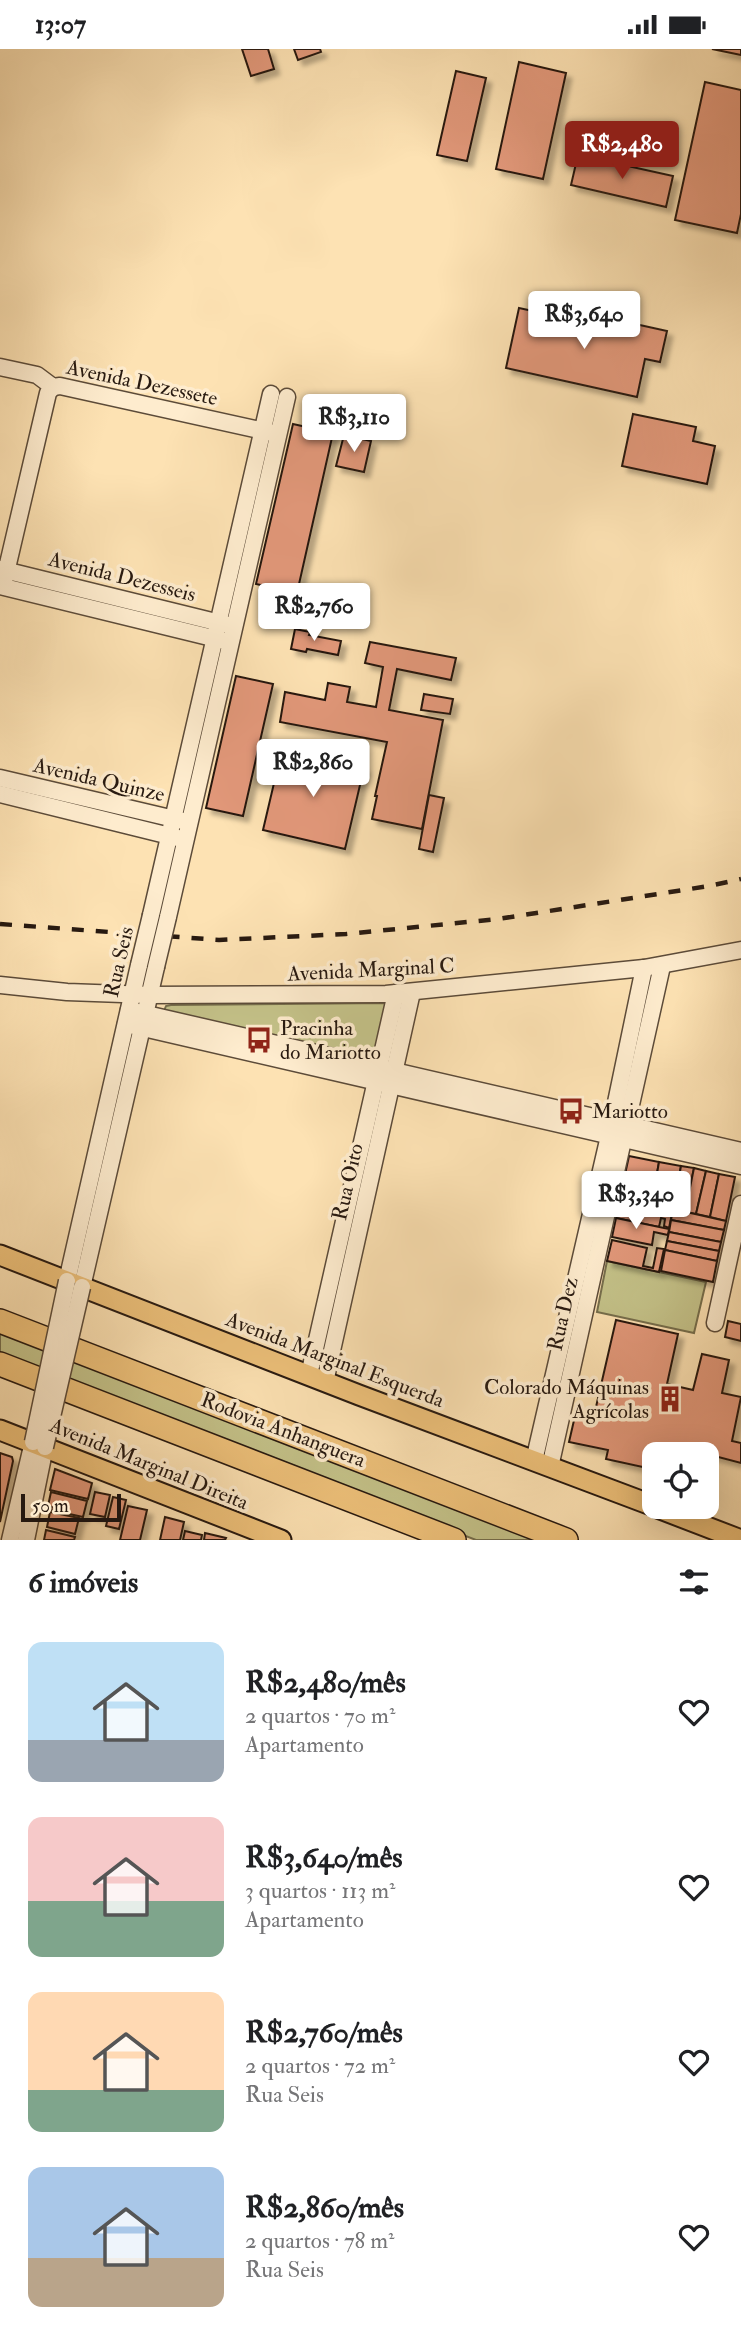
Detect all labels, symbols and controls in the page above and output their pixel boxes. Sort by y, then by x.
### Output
text: 13:07 [35,9,86,41]
pin: R$2,480 [557,121,687,181]
text: R$2,480 [581,129,663,158]
pin: R$3,640 [519,292,649,351]
text: R$3,640 [544,299,624,328]
street label: Avenida Dezessete [63,354,220,412]
pin: R$3,110 [289,395,419,454]
text: R$3,110 [318,402,390,431]
street label: Avenida Dezesseis [45,545,199,608]
pin: R$2,760 [249,583,379,643]
text: R$2,760 [274,591,354,620]
pin: R$2,860 [248,739,378,799]
text: R$2,860 [273,747,353,776]
street label: Avenida Quinze [30,752,168,808]
street label: Rua Seis [98,924,140,1000]
street label: Avenida Marginal C [286,952,455,988]
place label: Pracinha do Mariotto [280,1015,381,1066]
bus stop icon: Pracinha do Mariotto [244,1025,274,1055]
bus stop icon: Mariotto [556,1096,586,1126]
place label: Mariotto [592,1098,668,1125]
street label: Rua Oito [326,1141,370,1223]
pin: R$3,340 [571,1171,701,1231]
text: R$3,340 [598,1179,674,1208]
street label: Rua Dez [541,1275,585,1353]
street label: Avenida Marginal Esquerda [221,1306,448,1414]
place label: Colorado Máquinas Agrícolas [484,1374,649,1425]
building icon: Colorado Máquinas Agrícolas [655,1384,685,1414]
street label: Rodovia Anhanguera [197,1386,369,1474]
street label: Avenida Marginal Direita [45,1411,253,1516]
map controls [642,1442,719,1519]
button: locate [642,1442,719,1519]
scale bar [21,1491,121,1523]
text: 50 m [32,1494,69,1518]
icon: filters [675,1563,713,1601]
text: 6 imóveis [28,1564,138,1601]
text: R$2,480/mês [245,1664,406,1701]
icon: home [84,1670,168,1754]
icon: heart [675,1693,713,1731]
text: 2 quartos · 70 m² [245,1701,395,1730]
text: Apartamento [245,1730,364,1759]
text: R$3,640/mês [245,1839,403,1876]
icon: home [84,1845,168,1929]
icon: heart [675,1868,713,1906]
text: 3 quartos · 113 m² [245,1876,396,1905]
text: Apartamento [245,1905,364,1934]
text: R$2,760/mês [245,2014,403,2051]
icon: home [84,2020,168,2104]
icon: heart [675,2043,713,2081]
text: 2 quartos · 72 m² [245,2051,395,2080]
text: Rua Seis [245,2080,324,2109]
text: R$2,860/mês [245,2189,404,2226]
icon: home [84,2195,168,2279]
icon: heart [675,2218,713,2256]
text: 2 quartos · 78 m² [245,2226,394,2255]
text: Rua Seis [245,2255,324,2284]

